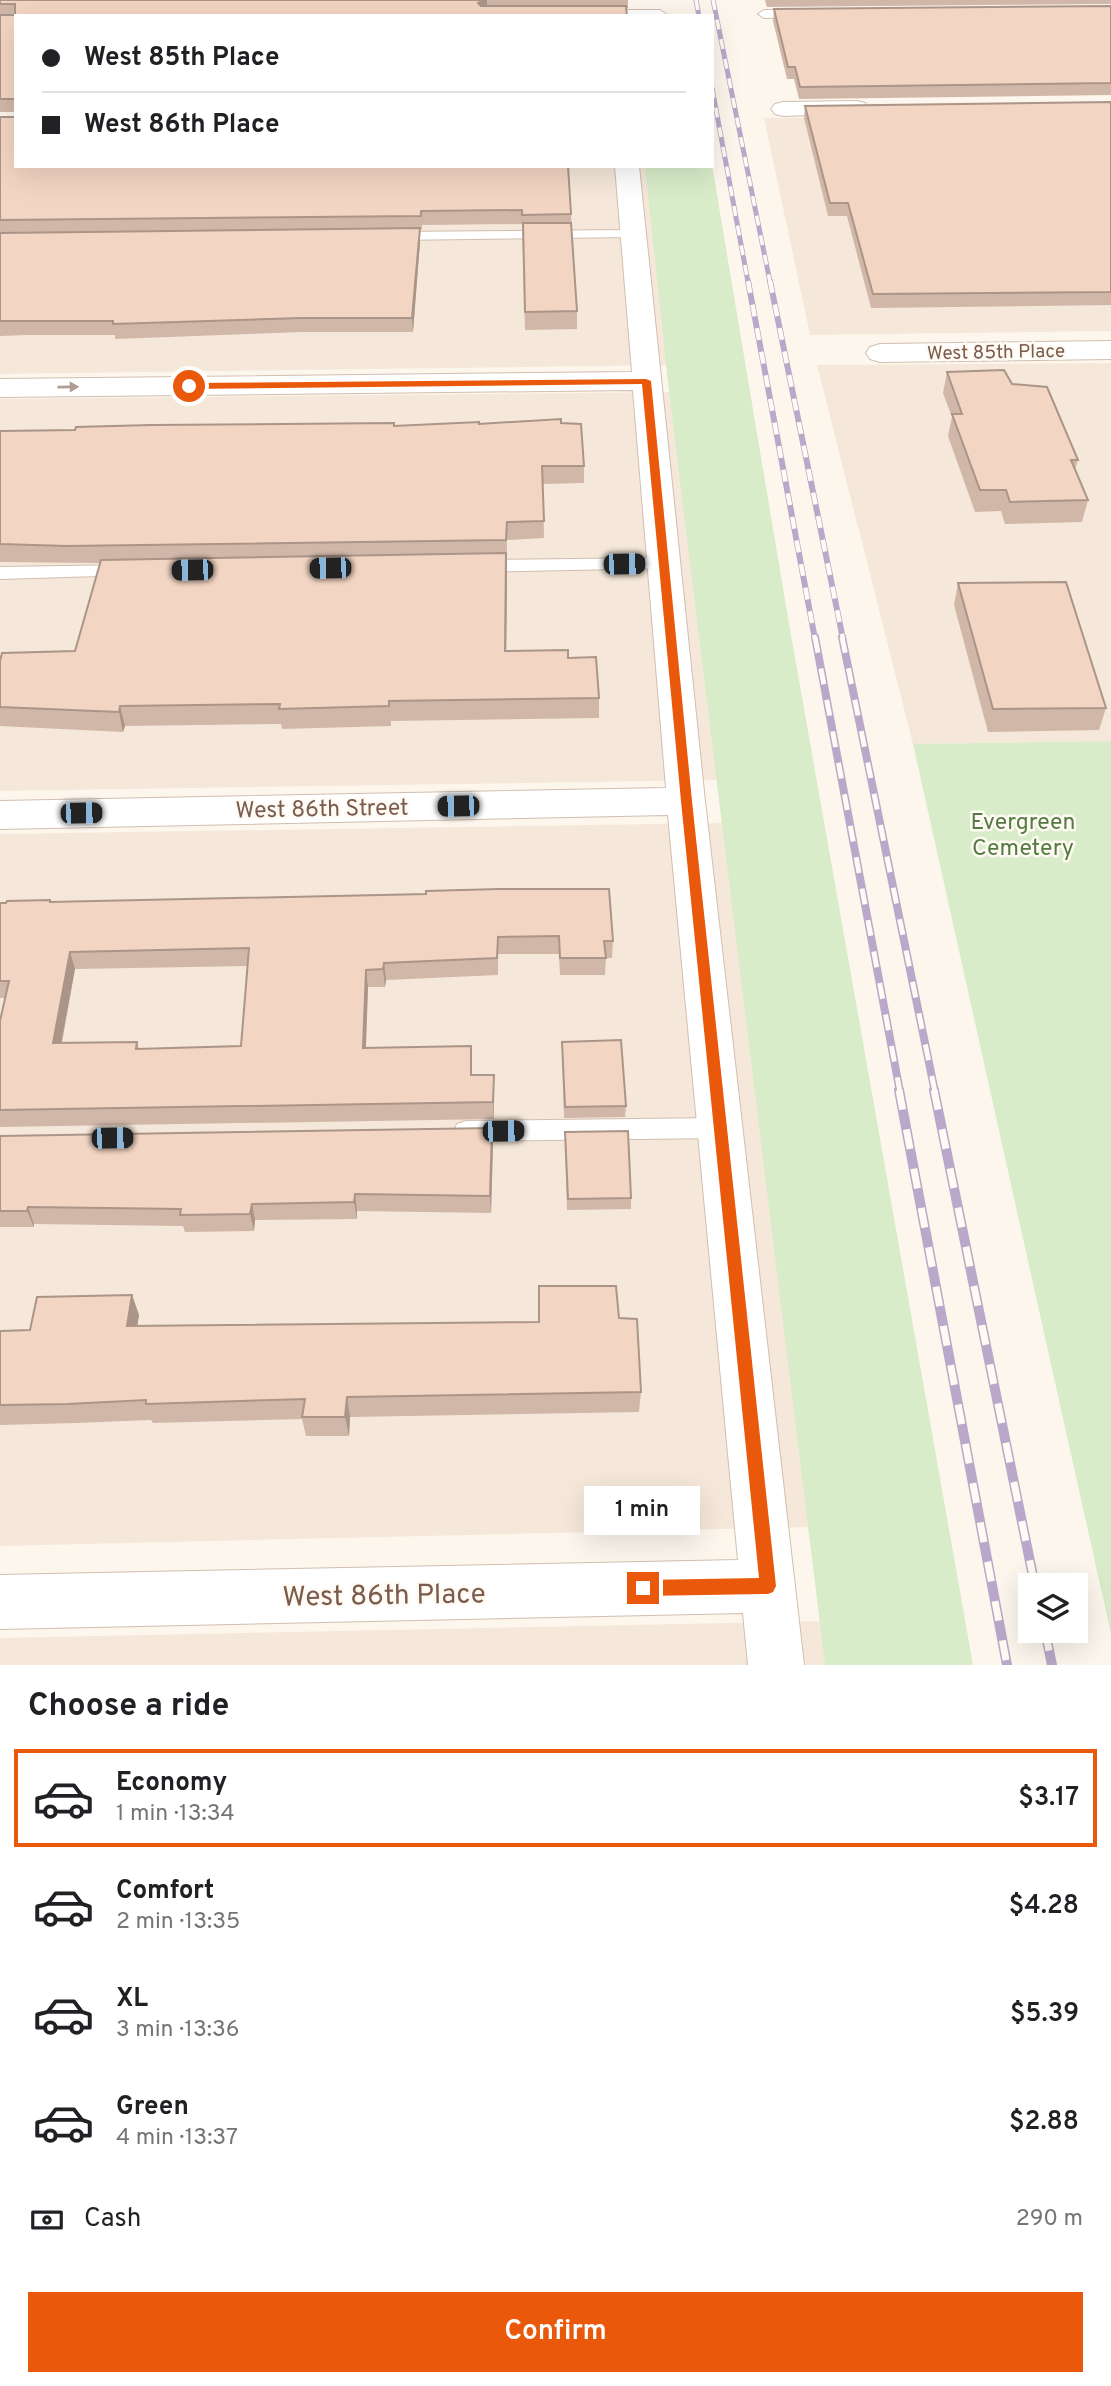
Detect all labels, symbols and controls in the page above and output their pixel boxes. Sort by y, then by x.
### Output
text: West 85th Place [84,42,279,75]
text: West 86th Place [84,109,279,142]
street label: West 85th Place [927,340,1065,366]
route start [173,370,205,402]
one-way arrow [57,381,79,393]
car [603,553,646,575]
car [309,557,352,579]
car [171,559,214,581]
street label: West 86th Street [235,794,409,827]
car [437,795,480,817]
car [60,802,103,824]
park label: Evergreen Cemetery [970,809,1076,864]
car [482,1120,525,1142]
car [91,1127,134,1149]
callout: 1 min [585,1486,701,1536]
text: 1 min [615,1496,669,1525]
route end [627,1572,659,1604]
map controls [1018,1573,1088,1643]
button: layers [1018,1573,1088,1643]
street label: West 86th Place [282,1577,486,1617]
text: Choose a ride [28,1687,229,1727]
icon: car [32,1767,95,1830]
text: Economy [116,1767,227,1800]
text: $3.17 [1018,1782,1079,1815]
text: 1 min · 13:34 [116,1800,235,1829]
icon: car [32,1875,95,1938]
text: Comfort [116,1875,214,1908]
text: $4.28 [1009,1890,1079,1923]
text: 2 min · 13:35 [116,1908,240,1937]
icon: car [32,1983,95,2046]
text: XL [116,1983,148,2016]
text: $5.39 [1010,1998,1079,2031]
text: 3 min · 13:36 [116,2016,240,2045]
icon: car [32,2091,95,2154]
text: Green [116,2091,189,2124]
text: $2.88 [1009,2106,1079,2139]
text: 4 min · 13:37 [116,2124,238,2153]
icon: cash [28,2201,66,2239]
text: Cash [84,2203,141,2236]
text: 290 m [1016,2205,1083,2234]
button: Confirm [28,2292,1083,2372]

